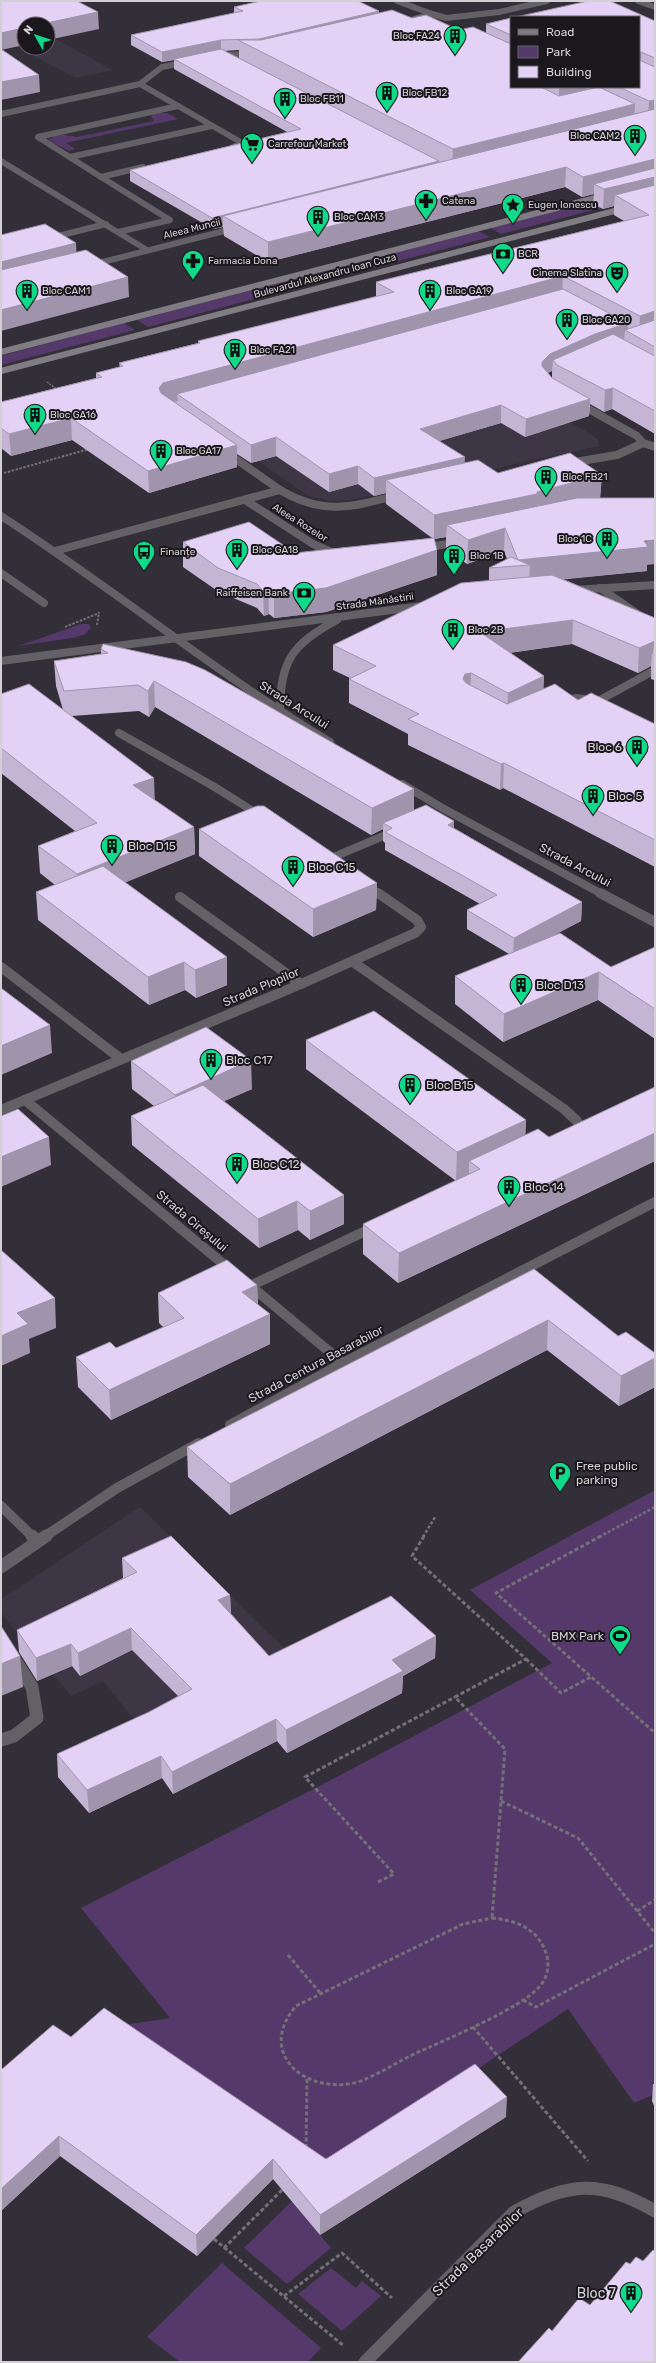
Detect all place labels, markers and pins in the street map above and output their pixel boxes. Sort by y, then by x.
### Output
building icon: Bloc FA24 [442,23,468,56]
place label: Bloc FA24 [393,30,440,42]
building icon: Bloc FB12 [374,80,400,113]
building icon: Bloc FB11 [272,86,298,119]
place label: Bloc FB12 [402,87,448,99]
place label: Bloc FB11 [300,93,344,105]
building icon: Bloc CAM2 [622,123,648,156]
place label: Bloc CAM2 [570,130,620,142]
supermarket icon: Carrefour Market [239,131,265,164]
place label: Carrefour Market [268,138,347,150]
pharmacy icon: Catena [413,188,439,221]
place icon: Eugen Ionescu [500,192,526,225]
place label: Catena [442,195,475,207]
place label: Eugen Ionescu [528,199,597,211]
building icon: Bloc CAM3 [305,204,331,237]
place label: Bloc CAM3 [334,211,384,223]
bank icon: BCR [490,241,516,274]
pharmacy icon: Farmacia Dona [180,248,206,281]
place label: BCR [518,248,538,260]
place label: Farmacia Dona [208,255,277,267]
theatre icon: Cinema Slatina [604,260,630,293]
place label: Cinema Slatina [532,267,602,279]
building icon: Bloc CAM1 [14,278,40,311]
building icon: Bloc GA19 [417,278,443,311]
place label: Bloc CAM1 [42,285,90,297]
place label: Bloc GA19 [446,285,492,297]
building icon: Bloc GA20 [554,307,580,340]
place label: Bloc GA20 [582,314,630,326]
building icon: Bloc FA21 [222,337,248,370]
place label: Bloc FA21 [250,344,295,356]
building icon: Bloc GA16 [22,402,48,435]
place label: Bloc GA16 [50,409,96,421]
building icon: Bloc GA17 [148,438,174,471]
place label: Bloc GA17 [176,445,221,457]
building icon: Bloc FB21 [533,464,559,497]
place label: Bloc FB21 [562,471,608,483]
building icon: Bloc 1C [594,526,620,559]
place label: Bloc 1C [558,533,592,545]
building icon: Bloc GA18 [224,537,250,570]
bus stop icon: Finanțe [131,539,157,572]
building icon: Bloc 1B [441,543,467,576]
place label: Bloc GA18 [252,544,298,556]
place label: Finanțe [160,546,196,558]
place label: Bloc 1B [470,550,504,562]
bank icon: Raiffeisen Bank [291,580,317,613]
place label: Raiffeisen Bank [216,587,289,599]
building icon: Bloc 2B [440,617,466,650]
place label: Bloc 2B [468,624,504,636]
building icon: Bloc 6 [624,734,650,767]
place label: Bloc 6 [587,740,622,754]
building icon: Bloc 5 [580,783,606,816]
place label: Bloc 5 [608,789,643,803]
building icon: Bloc D15 [99,833,125,866]
place label: Bloc D15 [128,839,176,853]
building icon: Bloc C15 [280,854,306,887]
place label: Bloc C15 [308,860,356,874]
building icon: Bloc D13 [508,972,534,1005]
place label: Bloc D13 [536,978,584,992]
building icon: Bloc C17 [198,1047,224,1080]
place label: Bloc C17 [226,1053,273,1067]
building icon: Bloc B15 [397,1072,423,1105]
place label: Bloc B15 [426,1078,474,1092]
building icon: Bloc C12 [224,1151,250,1184]
place label: Bloc C12 [252,1157,300,1171]
building icon: Bloc 14 [496,1174,522,1207]
place label: Bloc 14 [524,1180,565,1194]
place label: Free public parking [576,1459,638,1487]
parking icon: Free public parking [547,1460,573,1493]
sports icon: BMX Park [607,1623,633,1656]
place label: BMX Park [551,1629,605,1643]
building icon: Bloc 7 [618,2280,644,2313]
place label: Bloc 7 [577,2285,616,2302]

